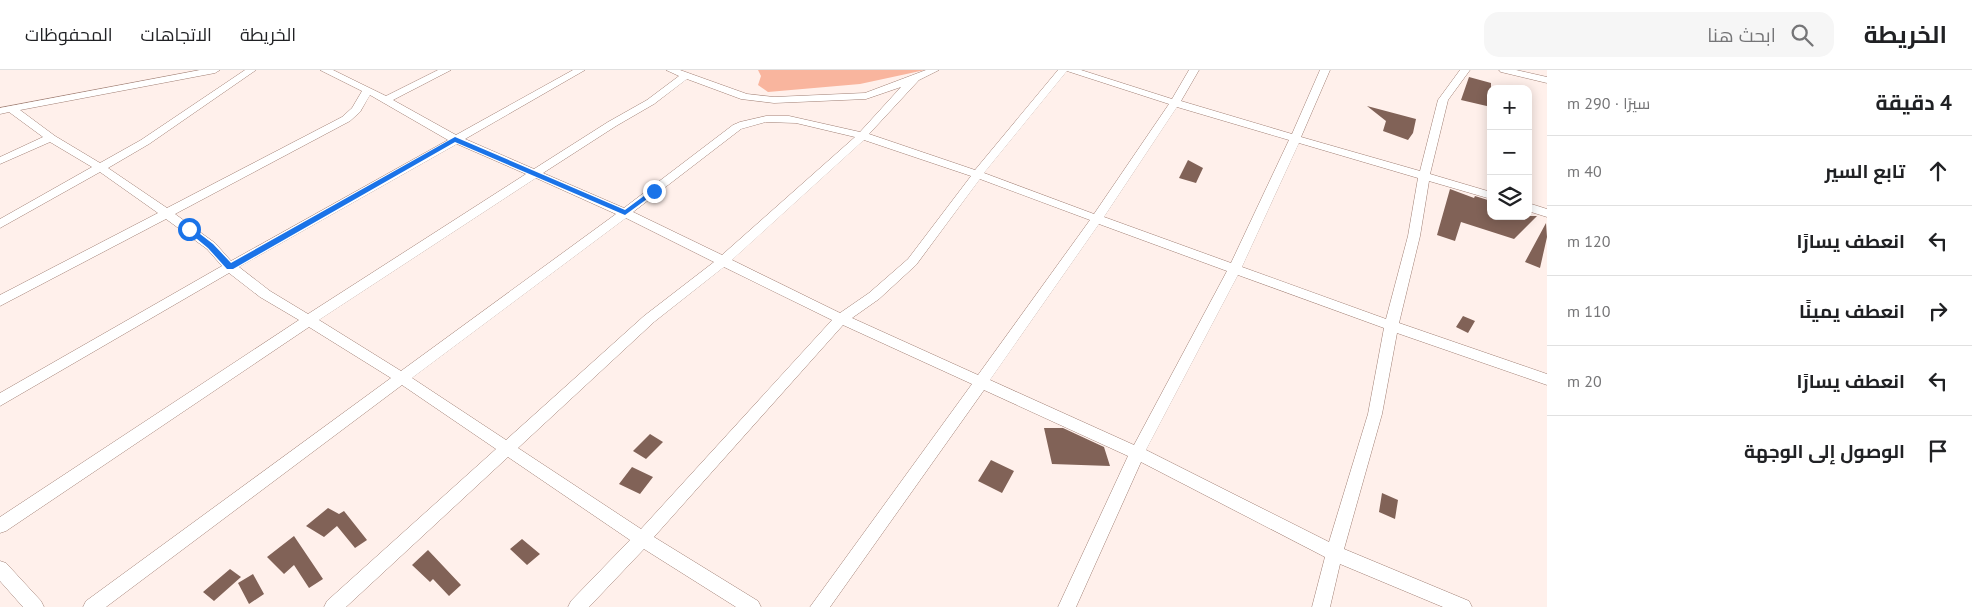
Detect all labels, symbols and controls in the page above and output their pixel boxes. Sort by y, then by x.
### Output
search box [1484,12,1834,57]
text: الخريطة [1864,19,1947,50]
icon: search [1788,21,1816,49]
text: المحفوظات [25,23,113,46]
text: الاتجاهات [141,23,212,46]
text: الخريطة [240,23,296,46]
text: ابحث هنا [1707,23,1776,47]
map controls [1487,85,1532,220]
button: + [1487,85,1532,130]
text: 4 دقيقة [1875,89,1952,116]
text: سيرًا · 290 m [1567,93,1650,113]
button: − [1487,130,1532,175]
icon: ahead [1924,157,1952,185]
text: تابع السير [1825,159,1905,183]
text: 40 m [1567,161,1602,181]
button: layers [1487,175,1532,220]
route end [643,180,666,203]
route start [178,218,201,241]
icon: left [1924,227,1952,255]
text: انعطف يسارًا [1797,229,1905,253]
text: 120 m [1567,231,1610,251]
icon: right [1924,297,1952,325]
text: انعطف يمينًا [1799,299,1905,323]
text: 110 m [1567,301,1610,321]
icon: left [1924,367,1952,395]
text: انعطف يسارًا [1797,369,1905,393]
text: 20 m [1567,371,1602,391]
icon: arrive [1924,437,1952,465]
text: الوصول إلى الوجهة [1744,439,1905,463]

